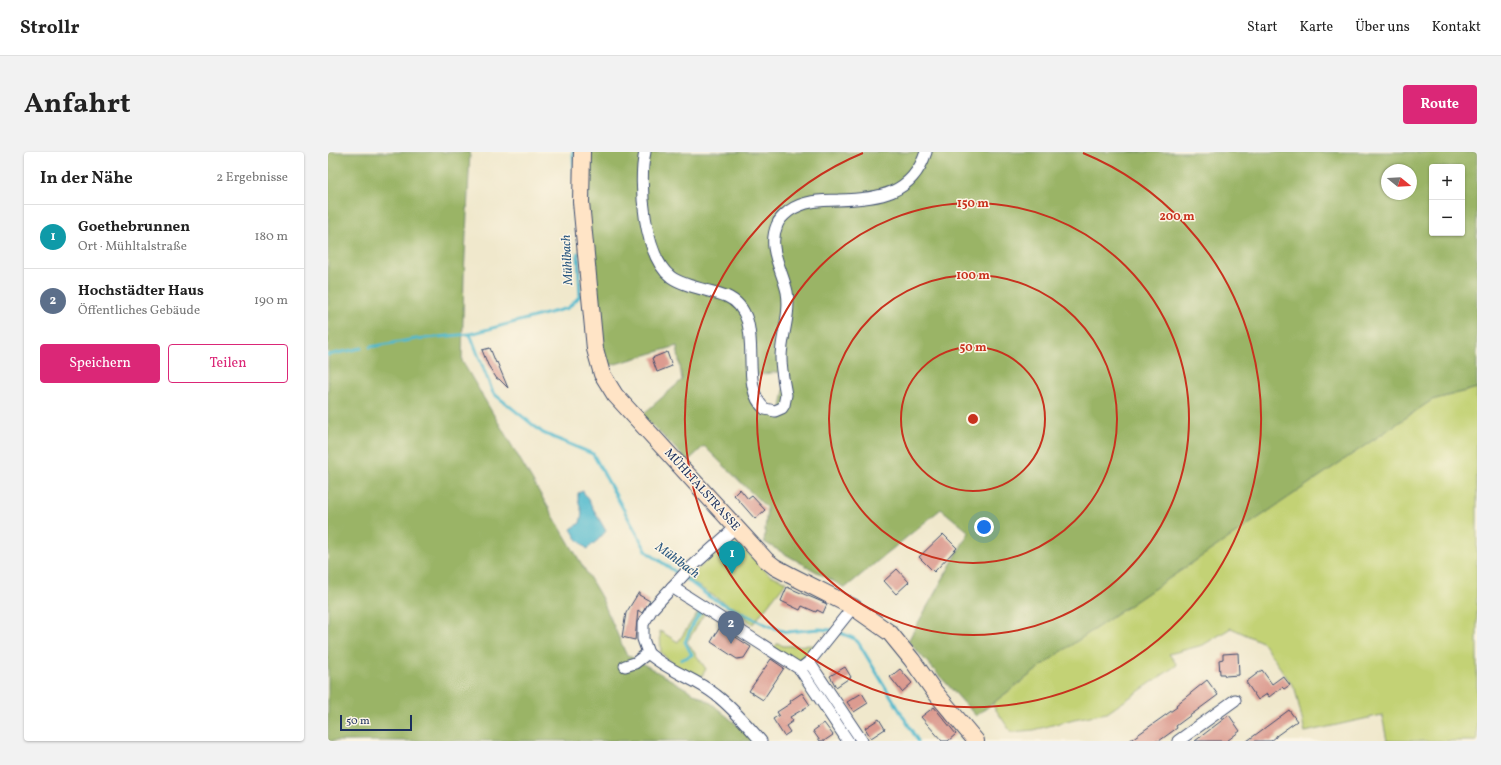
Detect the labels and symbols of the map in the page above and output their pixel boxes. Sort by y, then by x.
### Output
north arrow [1381,164,1417,200]
text: 150 m [957,196,989,212]
text: 200 m [1159,209,1195,225]
water label: Mühlbach [558,234,578,287]
text: 100 m [956,268,990,284]
text: 50 m [959,340,987,356]
centre of rings [966,412,980,426]
street label: MÜHLTALSTRASSE [661,445,744,535]
your location [974,517,994,537]
water label: Mühlbach [650,538,703,583]
pin: 1 [719,541,745,574]
pin: 2 [718,611,744,644]
scale bar [340,713,412,732]

